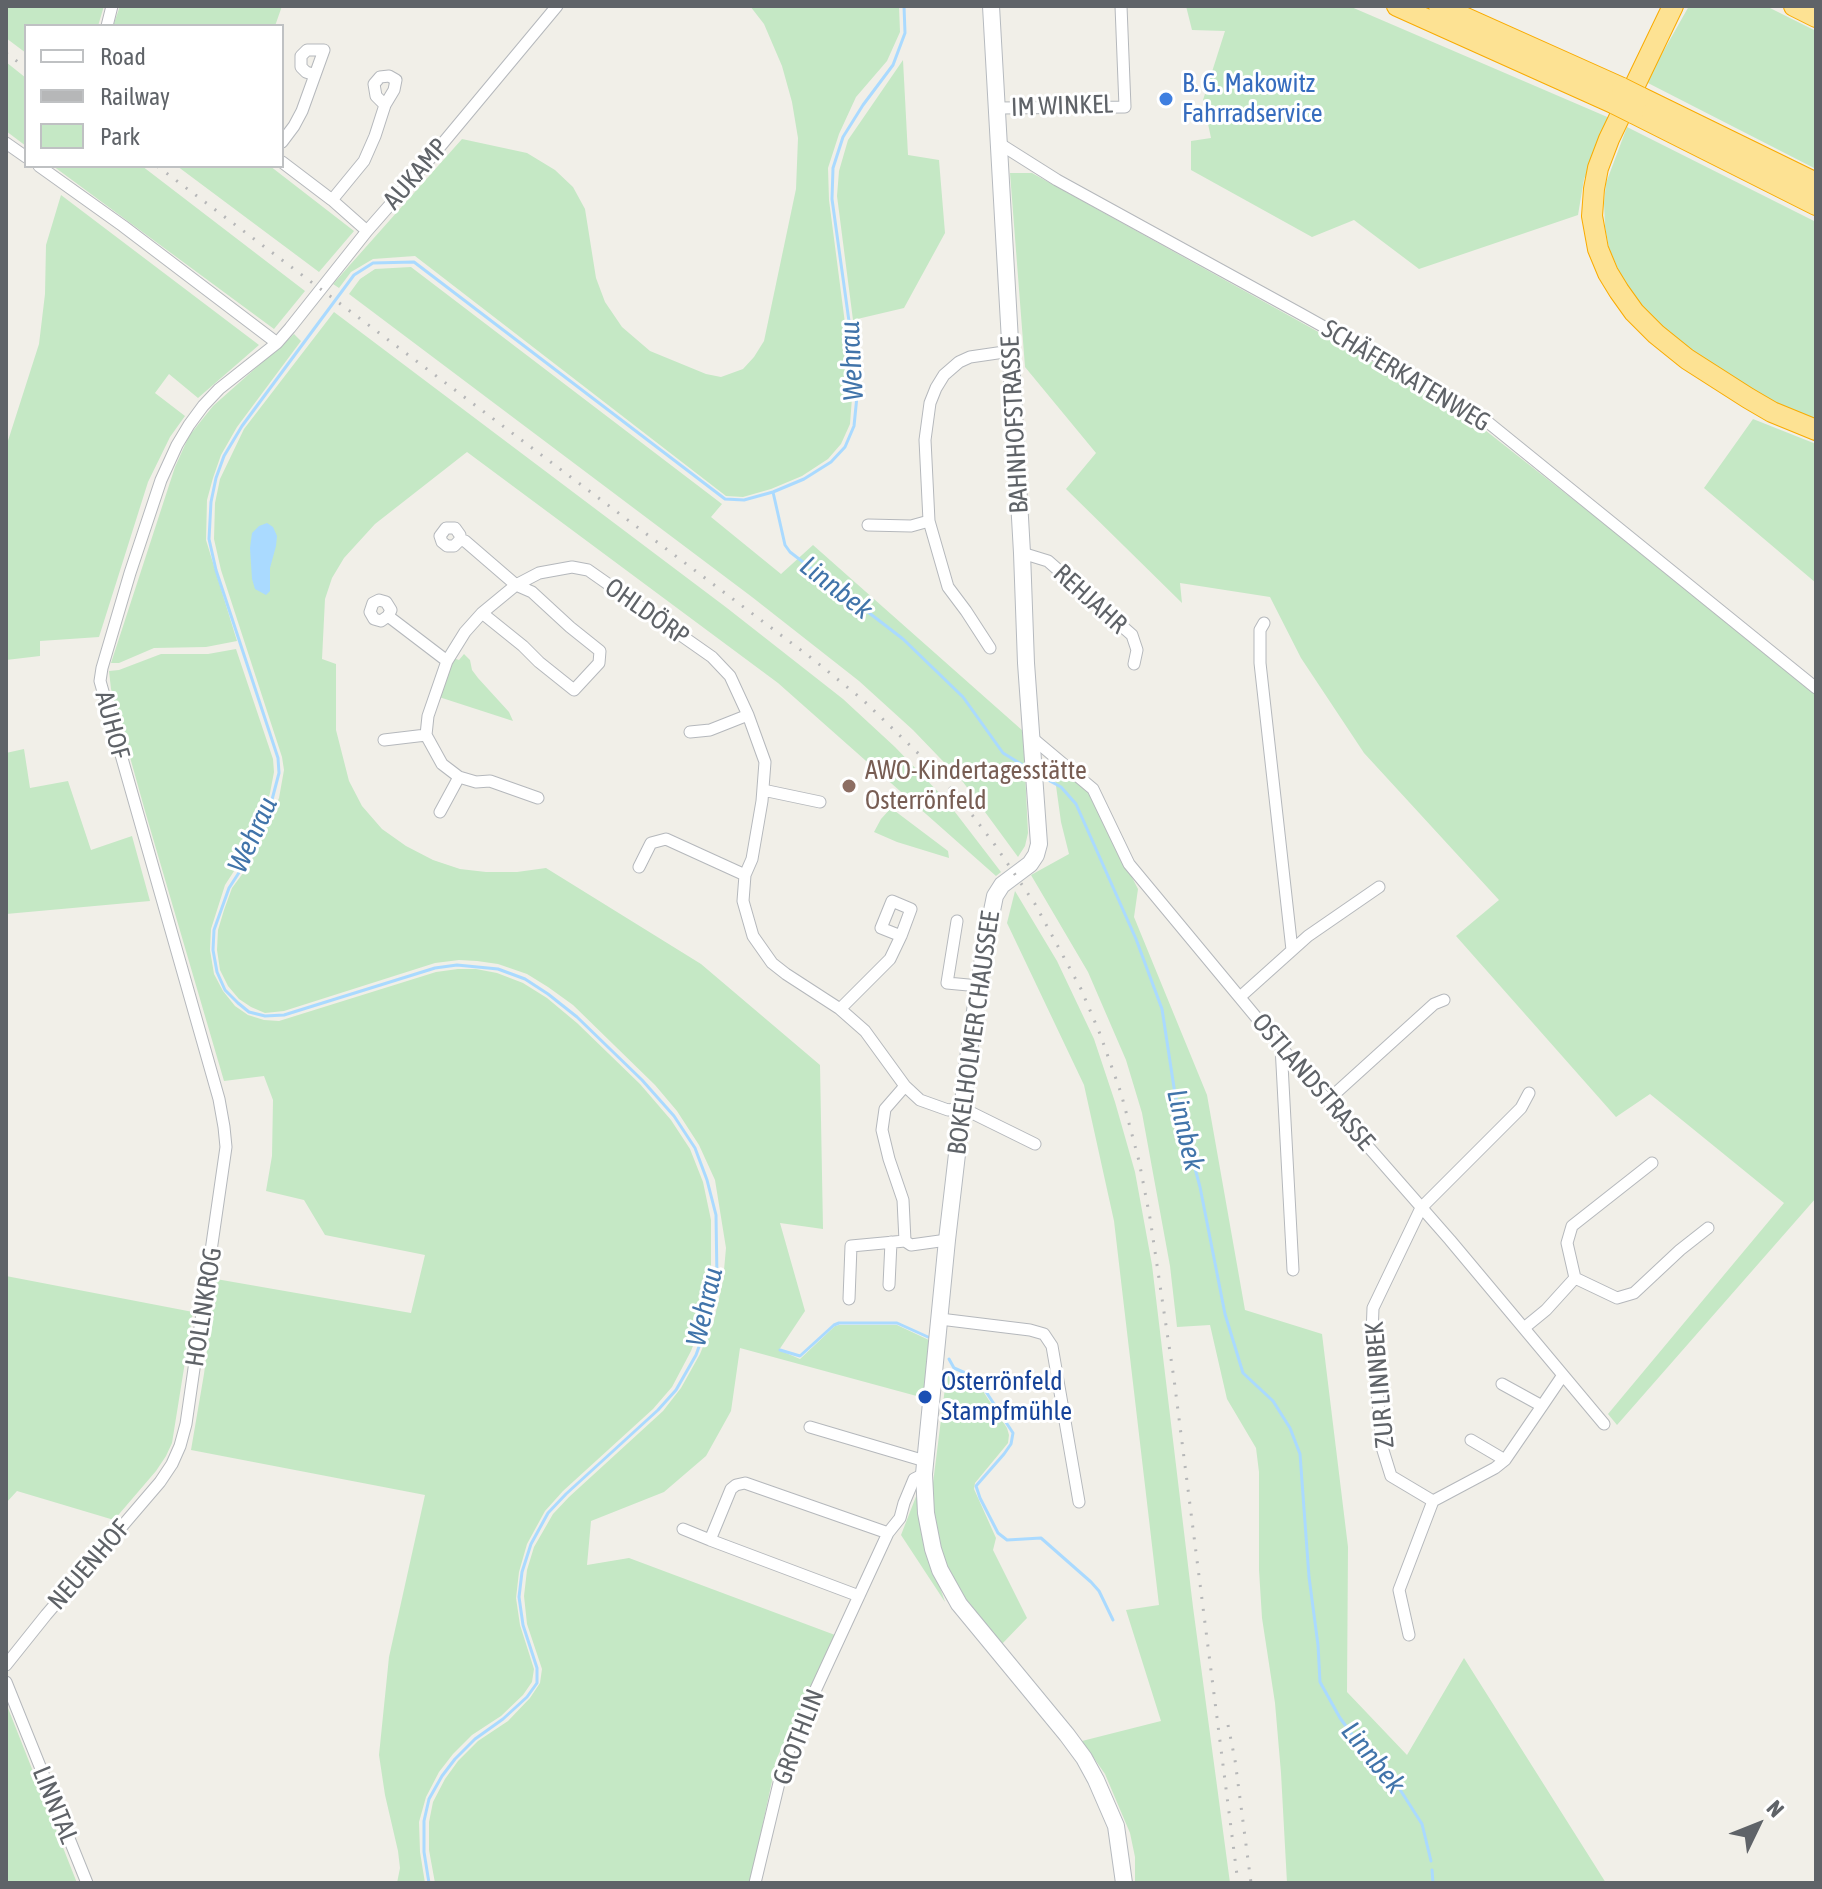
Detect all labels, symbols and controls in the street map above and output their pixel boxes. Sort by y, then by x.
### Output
legend [24,24,284,168]
text: Road [100,43,146,70]
place label: B. G. Makowitz Fahrradservice [1182,68,1323,130]
text: Railway [100,83,170,110]
street label: IM WINKEL [1010,89,1114,123]
marker: B. G. Makowitz Fahrradservice [1157,90,1175,108]
text: Park [100,123,140,150]
street label: AUKAMP [377,132,455,216]
street label: SCHÄFERKATENWEG [1316,313,1496,439]
water label: Wehrau [833,320,871,402]
street label: BAHNHOFSTRASSE [995,336,1035,514]
water label: Linnbek [793,549,879,627]
street label: REHJAHR [1047,558,1133,640]
street label: OHLDÖRP [599,572,695,652]
street label: AUHOF [88,688,136,762]
place label: AWO-Kindertagesstätte Osterrönfeld [865,755,1087,816]
marker: AWO-Kindertagesstätte Osterrönfeld [840,777,858,795]
water label: Wehrau [221,792,285,878]
street label: BOKELHOLMER CHAUSSEE [941,909,1007,1157]
street label: OSTLANDSTRASSE [1245,1007,1381,1157]
water label: Linnbek [1159,1086,1211,1174]
street label: HOLLNKROG [179,1245,229,1369]
water label: Wehrau [680,1264,730,1350]
street label: ZUR LINNBEK [1359,1320,1401,1450]
place label: Osterrönfeld Stampfmühle [941,1366,1072,1428]
marker: Osterrönfeld Stampfmühle [916,1388,934,1406]
street label: NEUENHOF [41,1514,137,1616]
street label: GROTHLIN [767,1685,831,1789]
water label: Linnbek [1334,1715,1412,1801]
street label: LINNTAL [25,1762,85,1848]
north arrow [1718,1785,1798,1865]
text: N [1762,1795,1789,1822]

